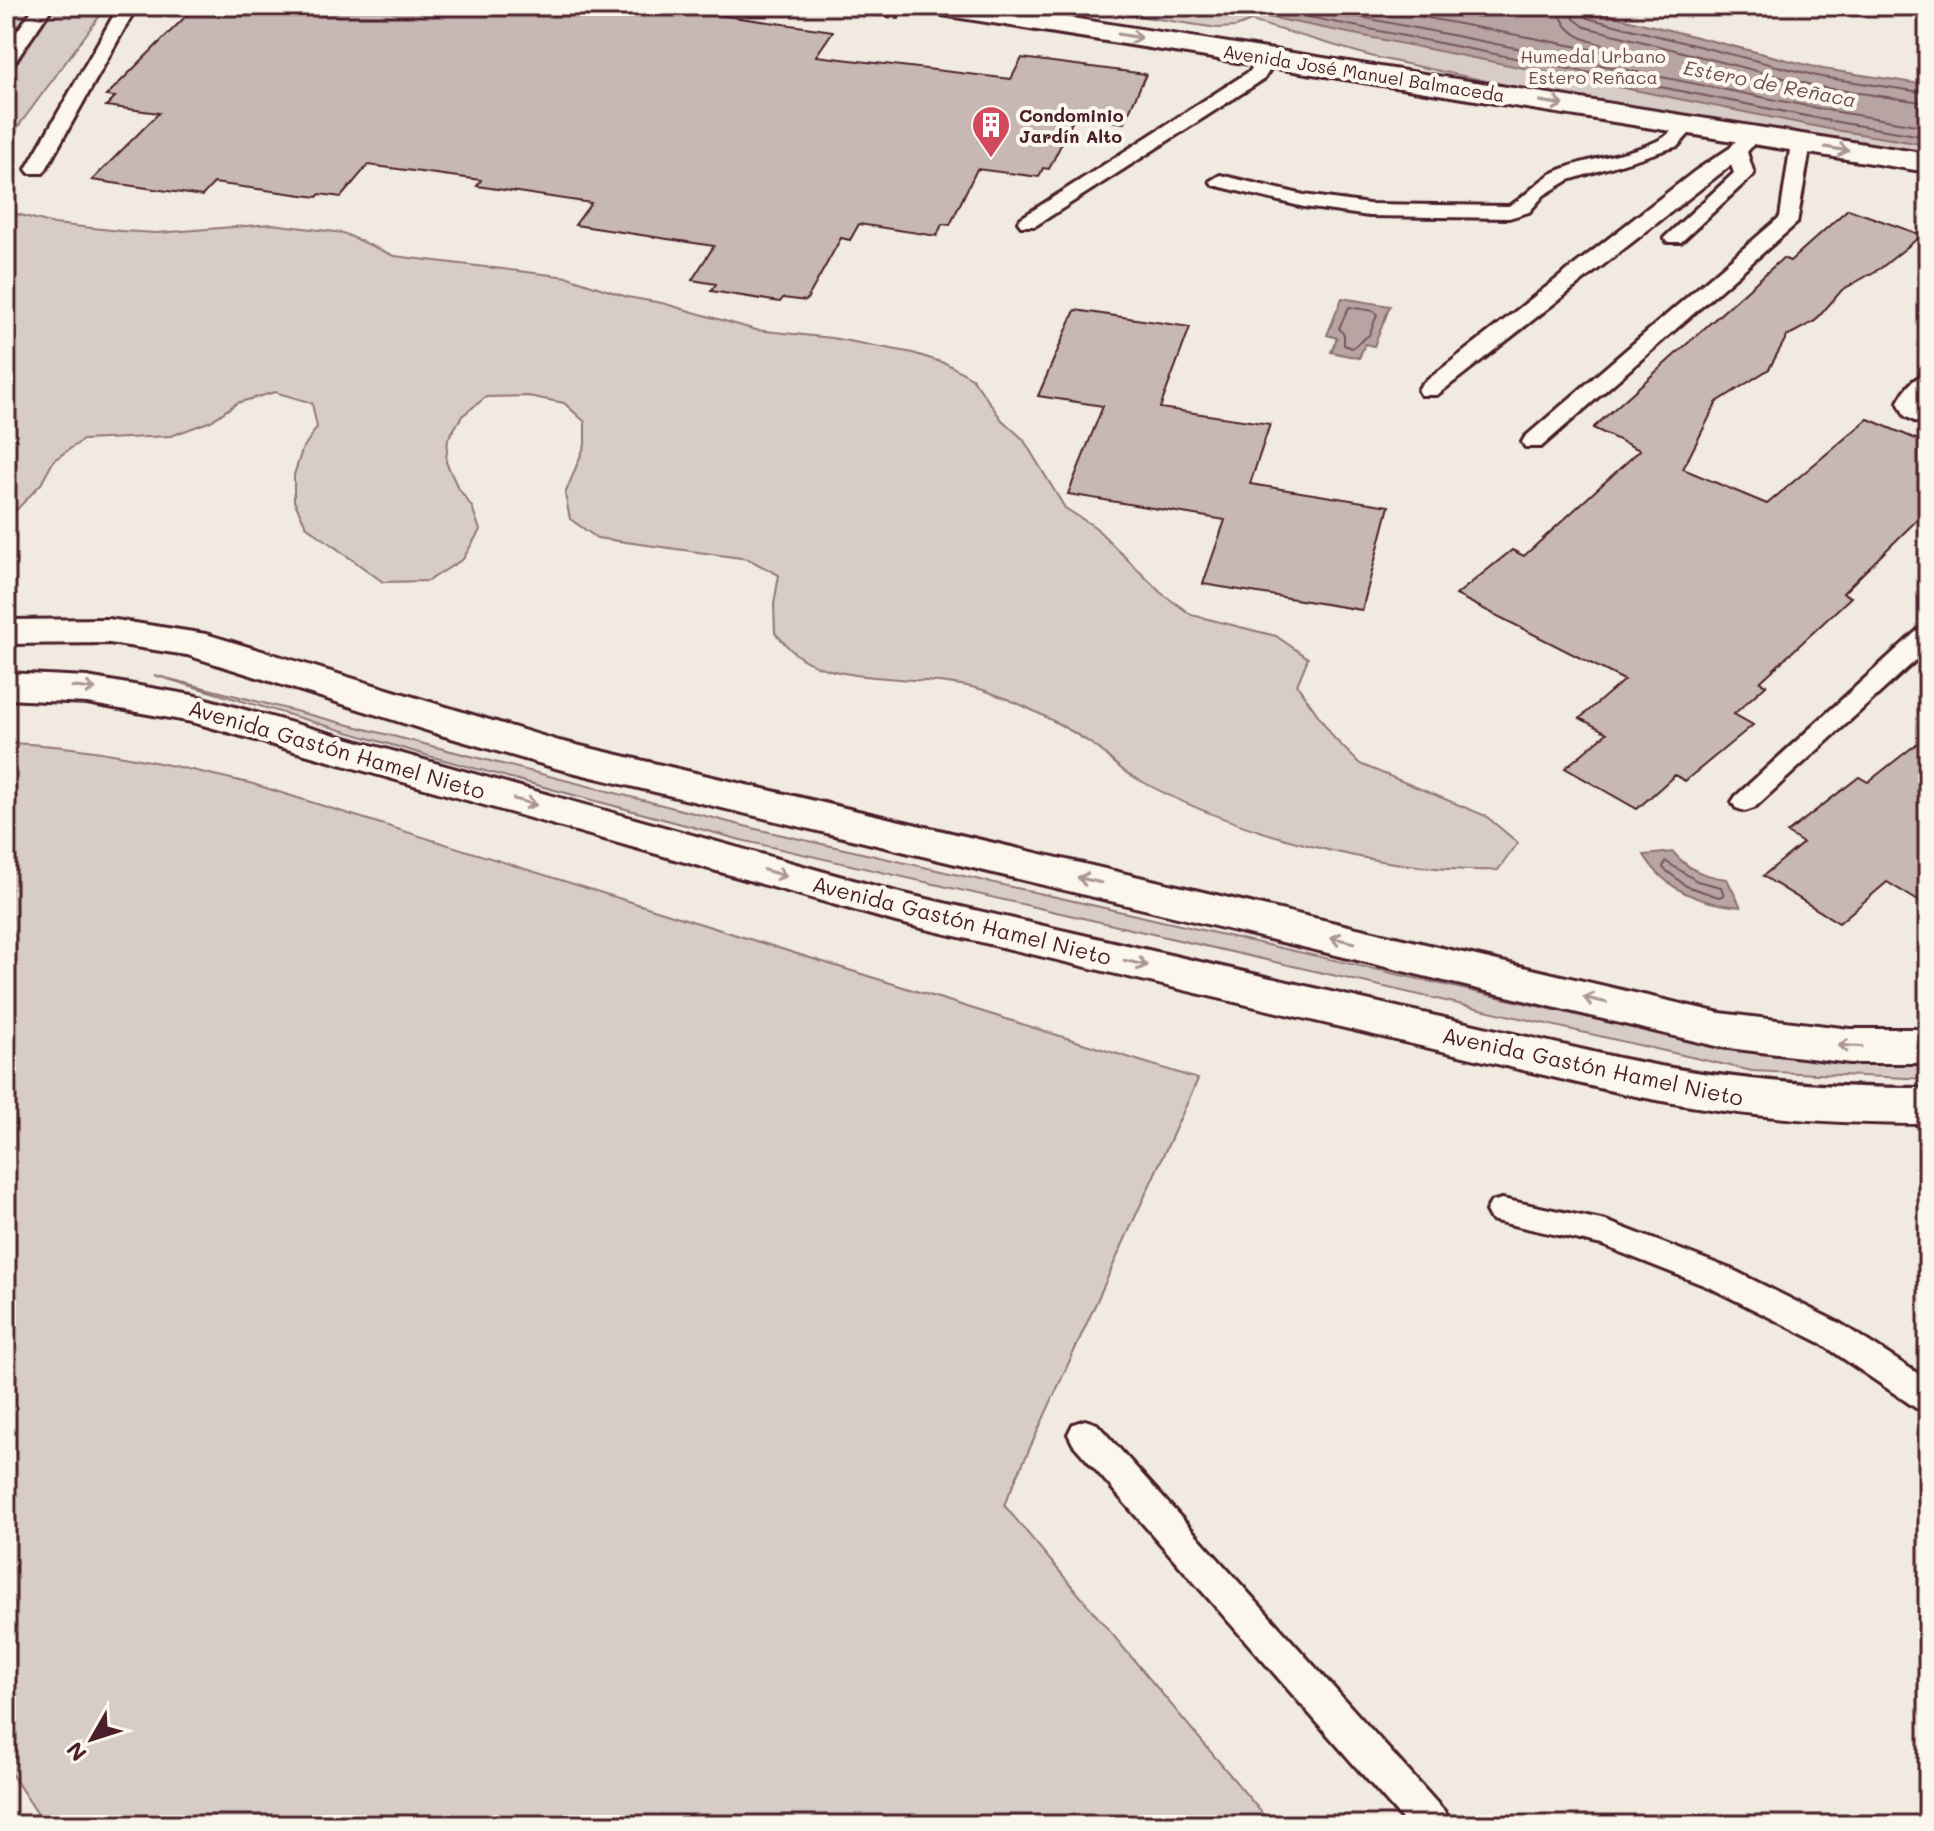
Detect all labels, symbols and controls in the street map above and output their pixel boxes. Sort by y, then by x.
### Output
one-way arrow [1117,29,1142,44]
street label: Avenida José Manuel Balmaceda [1221,39,1507,107]
park label: Humedal Urbano Estero Reñaca [1520,44,1666,89]
water label: Estero de Reñaca [1682,54,1858,112]
one-way arrow [1539,96,1565,111]
place label: Condominio Jardín Alto [1019,103,1124,148]
building icon: Condominio Jardín Alto [970,104,1012,159]
one-way arrow [1824,142,1849,157]
one-way arrow [70,681,97,696]
street label: Avenida Gastón Hamel Nieto [185,693,489,805]
one-way arrow [511,795,537,810]
one-way arrow [761,866,787,881]
street label: Avenida Gastón Hamel Nieto [810,869,1114,971]
one-way arrow [1076,872,1102,887]
one-way arrow [1329,932,1355,947]
one-way arrow [1122,956,1148,971]
one-way arrow [1582,992,1608,1007]
street label: Avenida Gastón Hamel Nieto [1440,1020,1746,1112]
one-way arrow [1837,1038,1864,1053]
north arrow [52,1699,132,1779]
text: N [60,1736,93,1768]

